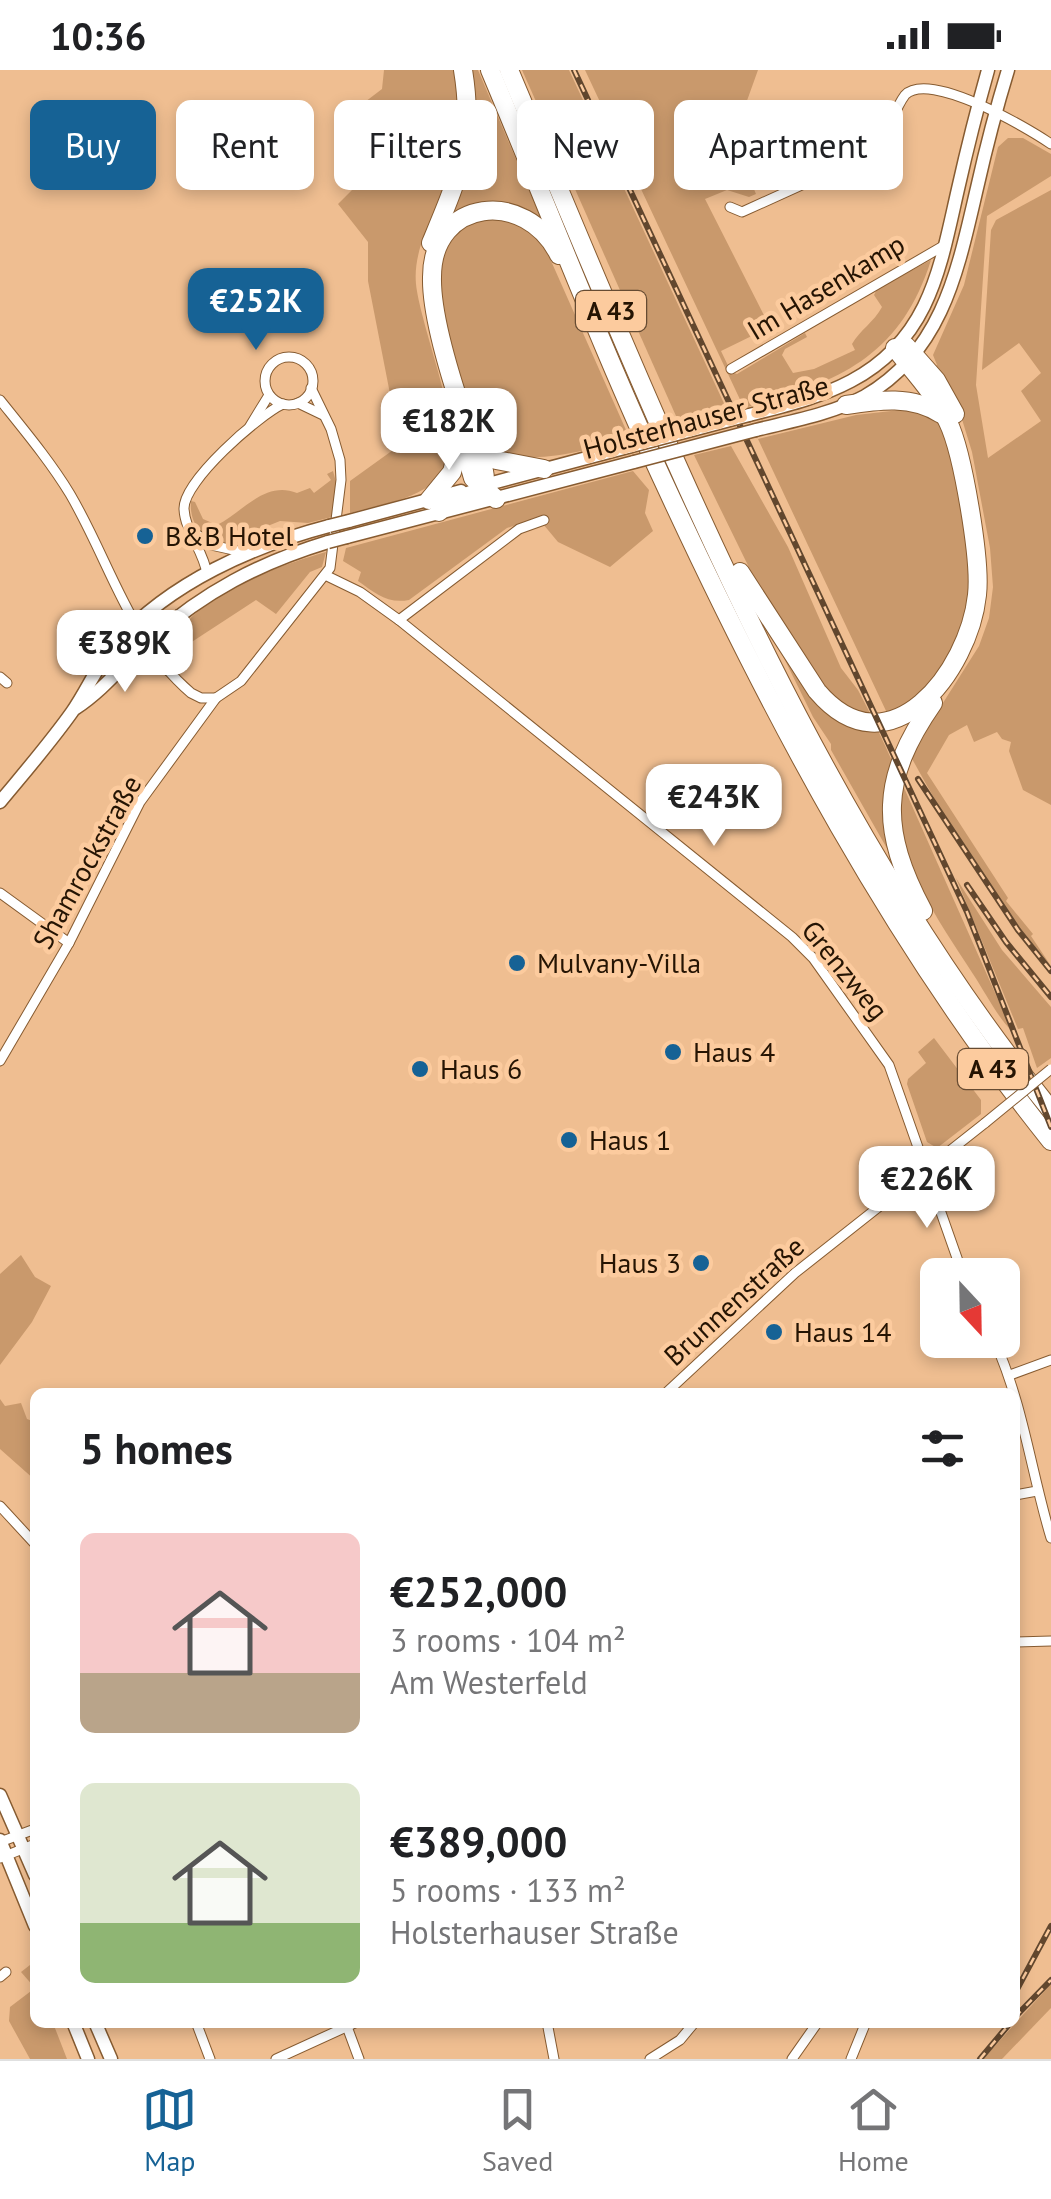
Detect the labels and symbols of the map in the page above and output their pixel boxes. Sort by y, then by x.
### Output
street label: Im Hasenkamp [740,225,911,348]
pin: €252K [186,268,326,353]
road number: A 43 [576,291,646,331]
street label: Holsterhauser Straße [579,366,833,467]
pin: €182K [379,388,519,473]
place label: B&B Hotel [165,517,293,554]
marker: B&B Hotel [134,525,156,547]
pin: €389K [55,610,195,695]
pin: €243K [644,764,784,849]
street label: Shamrockstraße [24,768,149,955]
street label: Grenzweg [794,912,897,1027]
place label: Mulvany-Villa [537,944,701,981]
marker: Mulvany-Villa [506,952,528,974]
place label: Haus 4 [693,1033,775,1070]
marker: Haus 4 [662,1041,684,1063]
road number: A 43 [958,1049,1028,1089]
place label: Haus 6 [440,1050,522,1087]
marker: Haus 6 [409,1058,431,1080]
place label: Haus 1 [589,1121,671,1158]
marker: Haus 1 [558,1129,580,1151]
pin: €226K [857,1146,997,1231]
street label: Brunnenstraße [656,1228,812,1373]
place label: Haus 3 [599,1244,681,1281]
marker: Haus 3 [690,1252,712,1274]
north arrow [920,1258,1020,1358]
place label: Haus 14 [794,1313,892,1350]
marker: Haus 14 [763,1321,785,1343]

